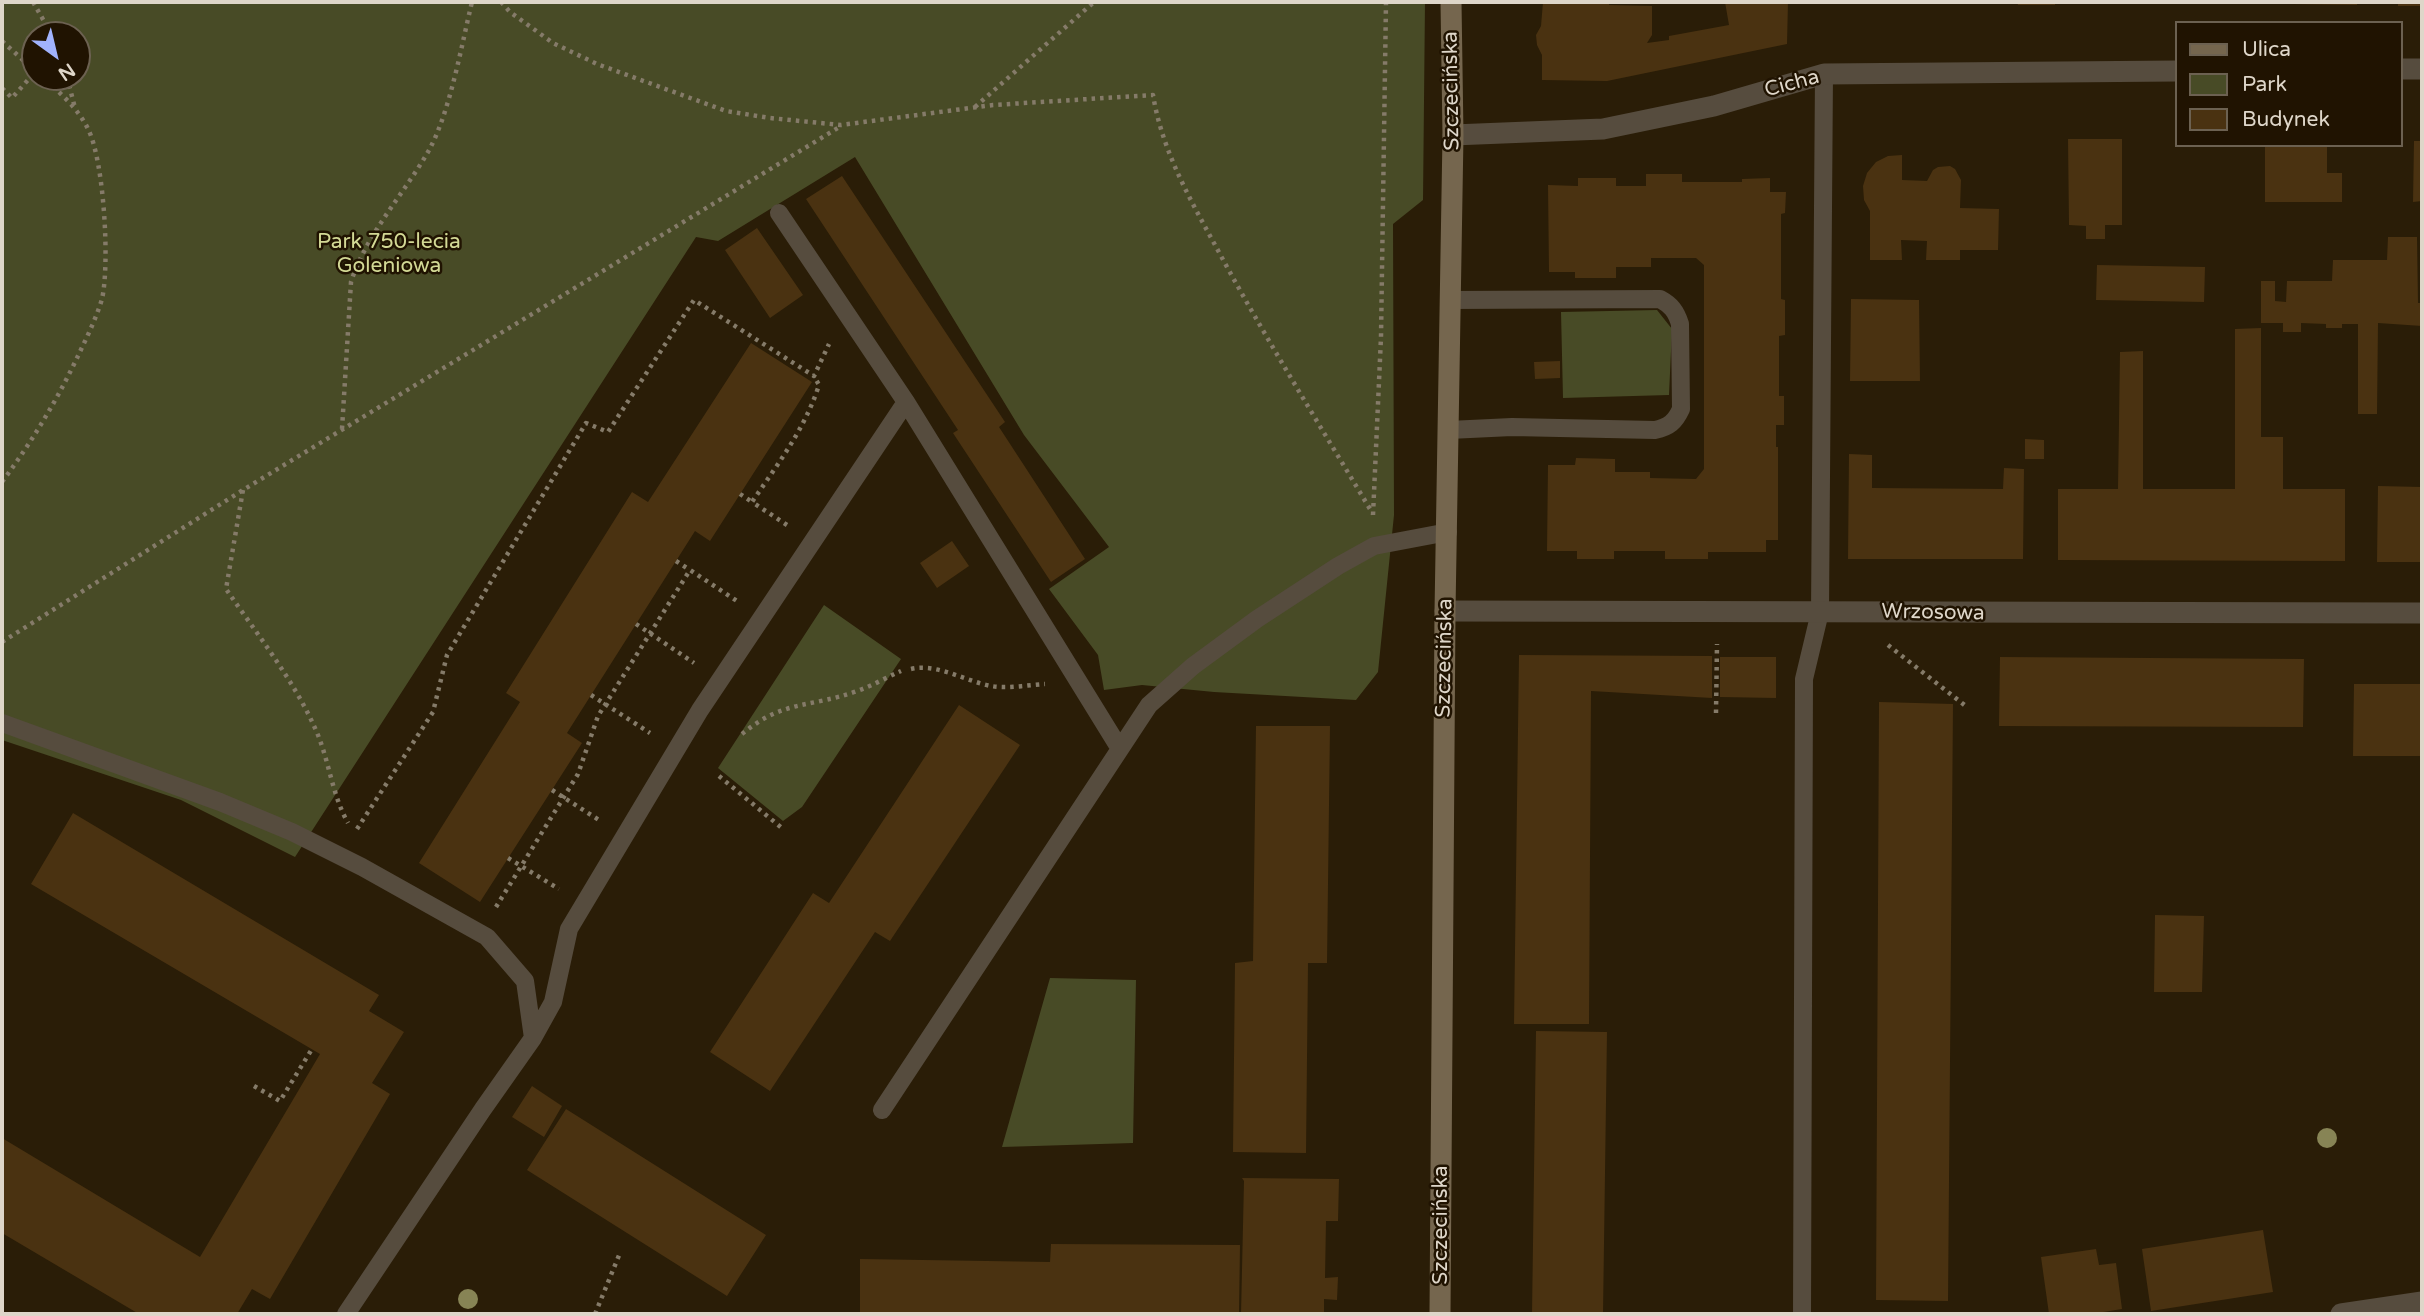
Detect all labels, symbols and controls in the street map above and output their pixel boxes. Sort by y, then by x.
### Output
north arrow [21,21,91,91]
legend [2176,21,2403,147]
street label: Szczecińska [1438,31,1466,151]
text: Ulica [2242,37,2291,62]
text: N [54,58,79,85]
street label: Cicha [1762,65,1822,103]
text: Park [2242,72,2287,97]
text: Budynek [2242,107,2330,132]
park label: Park 750-lecia Goleniowa [317,229,461,279]
street label: Szczecińska [1431,598,1459,718]
street label: Wrzosowa [1881,599,1985,627]
street label: Szczecińska [1428,1165,1454,1285]

